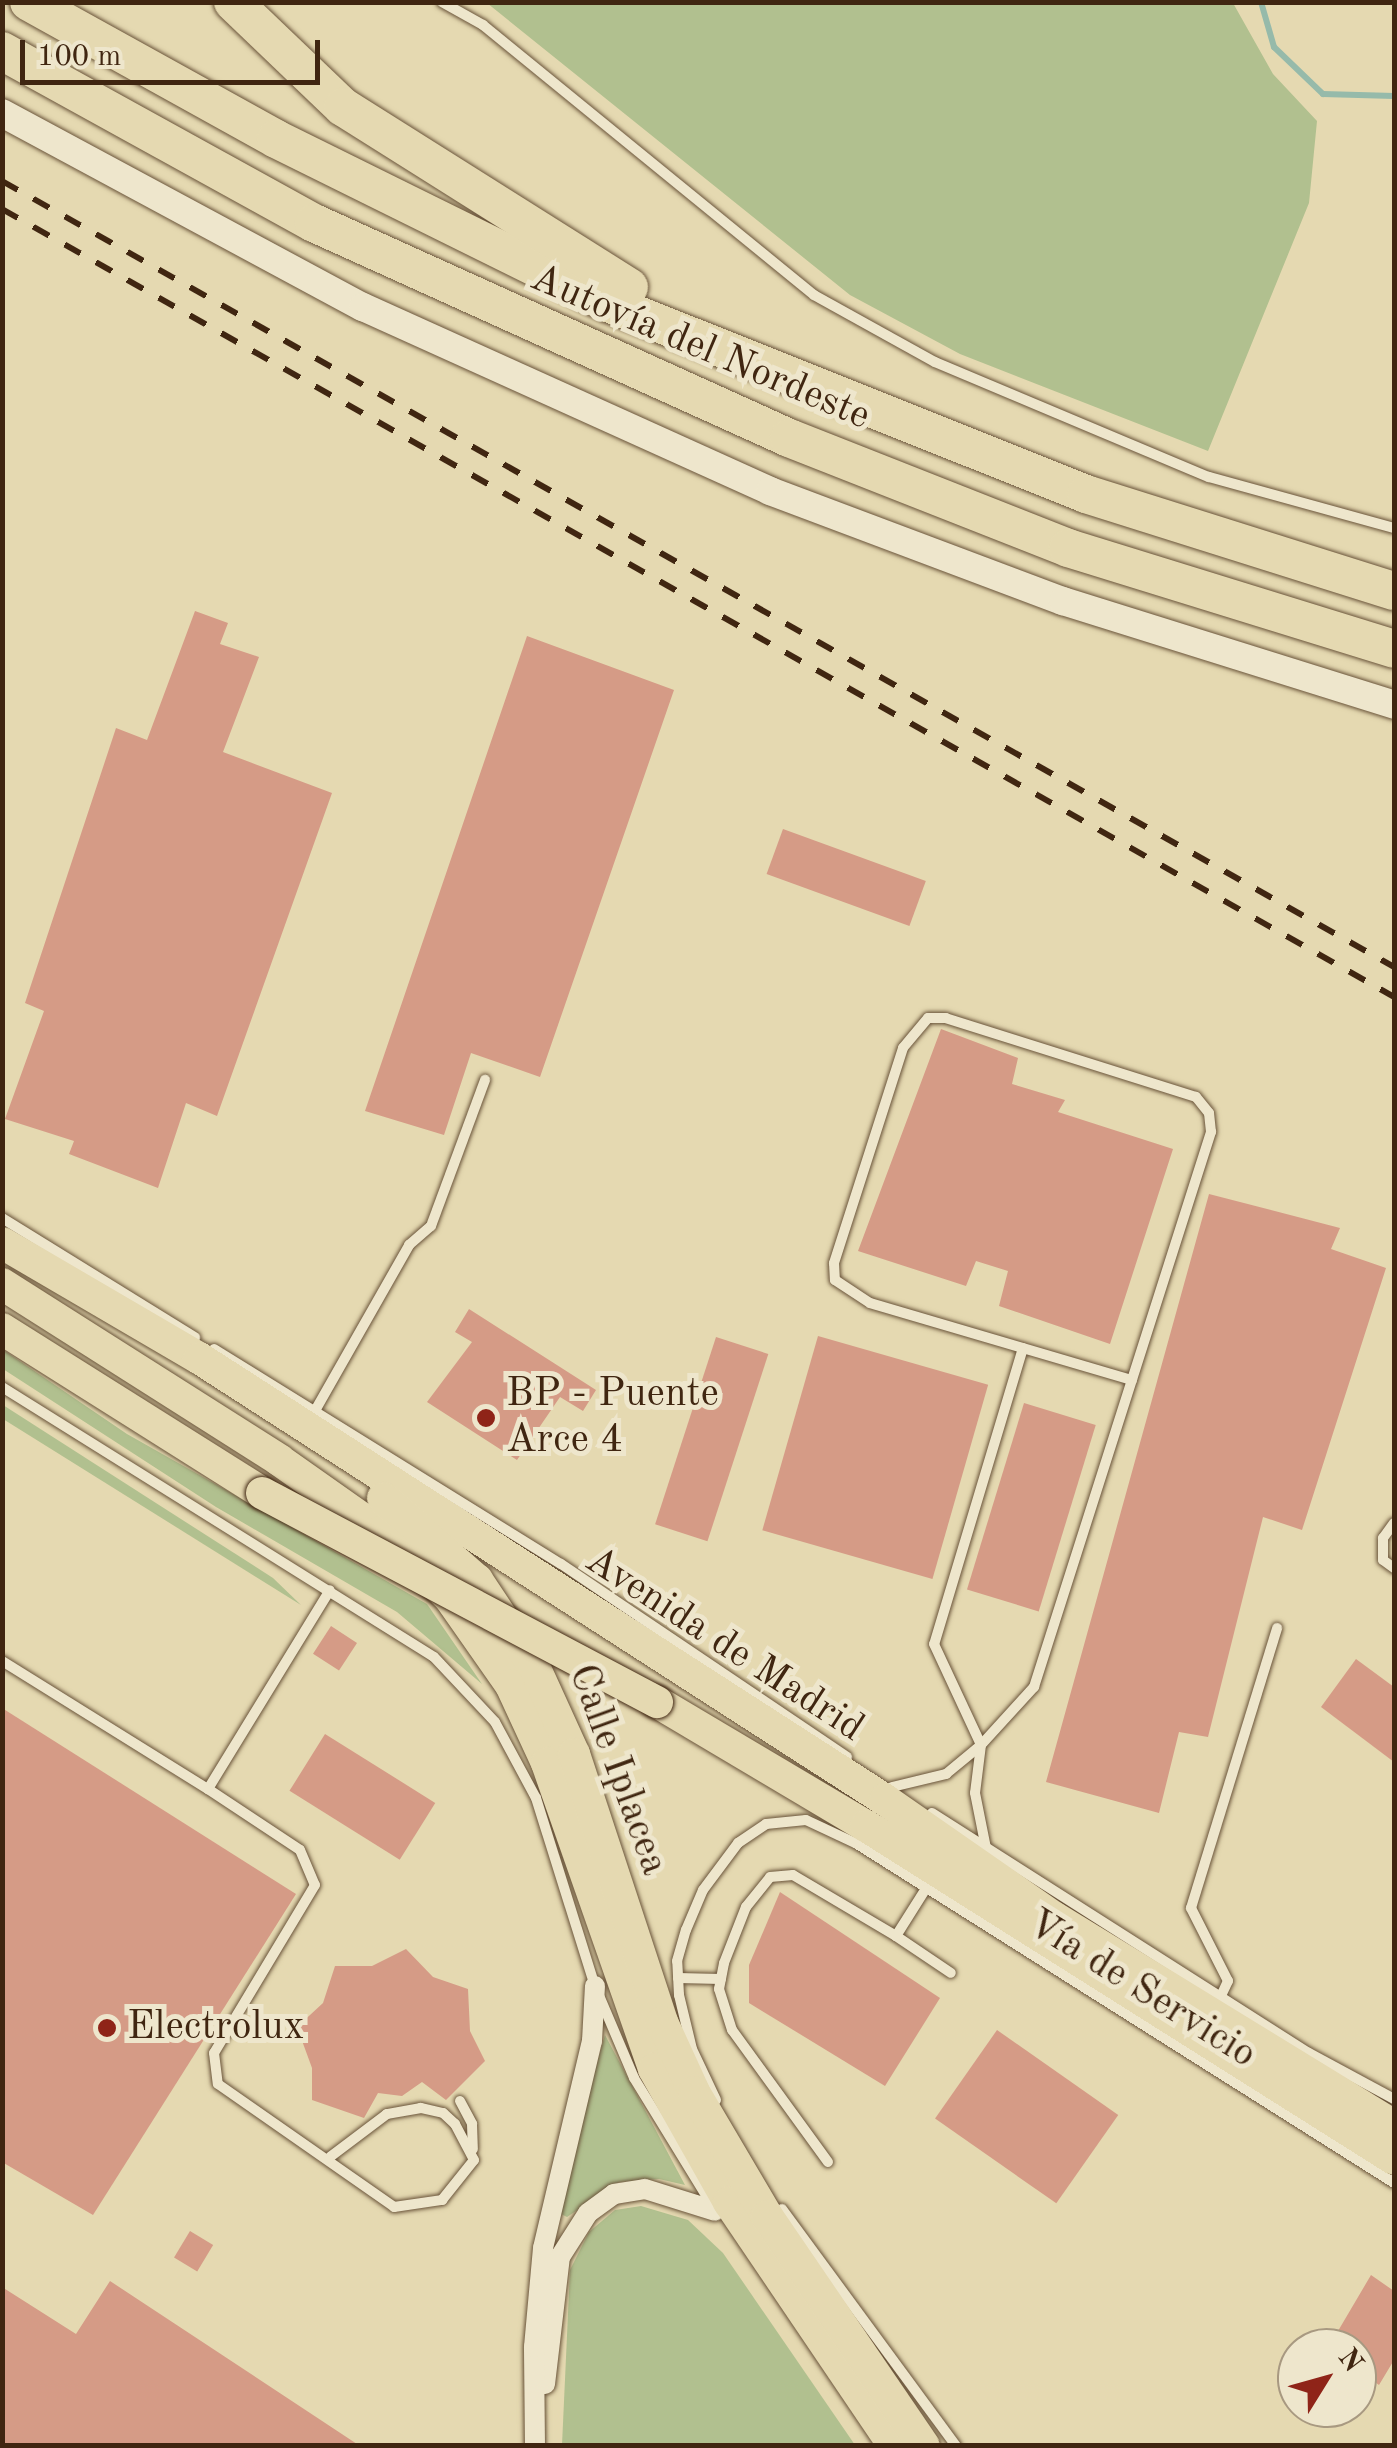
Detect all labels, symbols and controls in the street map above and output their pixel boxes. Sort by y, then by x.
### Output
scale bar [25,20,325,82]
text: 100 m [37,42,121,72]
street label: Autovía del Nordeste [523,255,877,441]
place label: BP - Puente Arce 4 [506,1371,719,1465]
marker: BP - Puente Arce 4 [475,1407,497,1429]
street label: Avenida de Madrid [576,1537,872,1753]
street label: Calle Iplacea [557,1658,677,1882]
street label: Vía de Servicio [1018,1900,1264,2080]
place label: Electrolux [127,2004,304,2052]
marker: Electrolux [96,2017,118,2039]
north arrow [1277,2328,1377,2428]
text: N [1332,2344,1367,2378]

